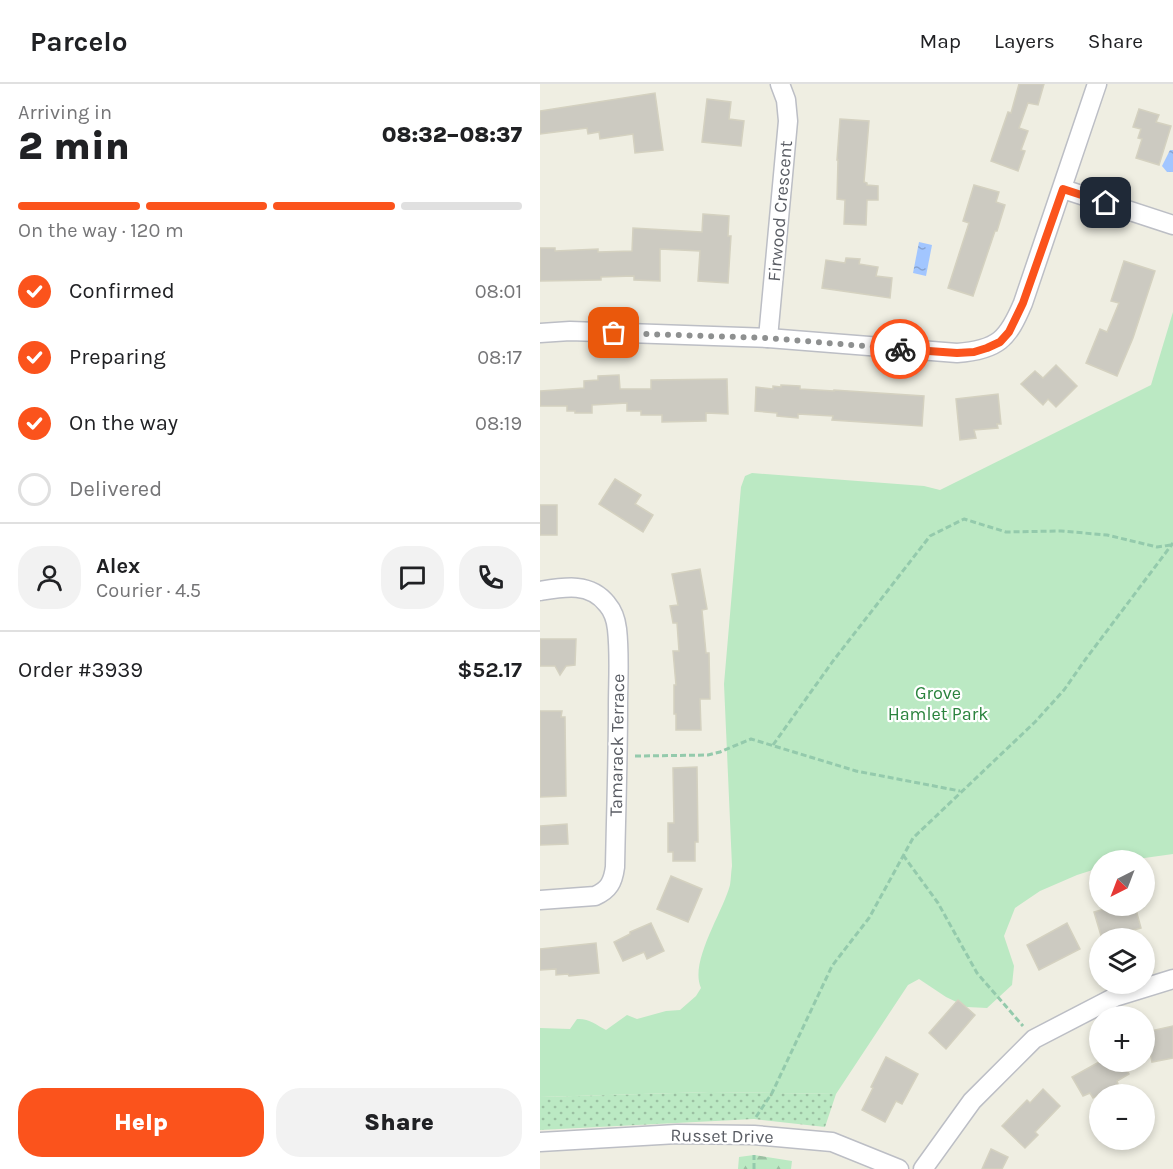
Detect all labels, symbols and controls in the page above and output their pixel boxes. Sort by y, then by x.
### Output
text: Parcelo [30,25,128,58]
text: Map [919,29,961,53]
text: Layers [994,29,1055,53]
text: Share [1088,29,1143,53]
text: Arriving in [18,101,112,124]
text: 08:32–08:37 [382,122,522,148]
text: 2 min [18,123,130,169]
street label: Firwood Crescent [763,139,797,282]
pin [1080,177,1131,228]
icon: home [1089,186,1122,219]
text: On the way · 120 m [18,219,184,242]
icon: check [18,275,51,308]
text: Confirmed [69,278,175,304]
text: 08:01 [475,280,522,303]
pin [588,307,639,358]
icon: bag [597,316,630,349]
courier [870,319,930,379]
icon: bike [884,333,917,366]
icon: check [18,341,51,374]
text: Preparing [69,344,166,370]
text: 08:17 [477,346,522,369]
icon: check [18,407,51,440]
text: On the way [69,410,178,436]
text: 08:19 [475,412,522,435]
text: Delivered [69,476,162,502]
button: person [18,546,81,609]
button: chat [381,546,444,609]
button: phone [459,546,522,609]
text: Alex [96,553,140,579]
text: Courier · 4.5 [96,579,201,602]
text: Order #3939 [18,657,143,683]
text: $52.17 [457,657,522,683]
street label: Tamarack Terrace [605,674,629,816]
park label: Grove Hamlet Park [888,682,988,725]
north arrow [1089,850,1155,916]
map controls [1089,850,1155,1150]
button: layers [1089,928,1155,994]
button: + [1089,1006,1155,1072]
button: − [1089,1084,1155,1150]
button: Help [18,1088,264,1157]
button: Share [276,1088,522,1157]
street label: Russet Drive [670,1124,774,1148]

